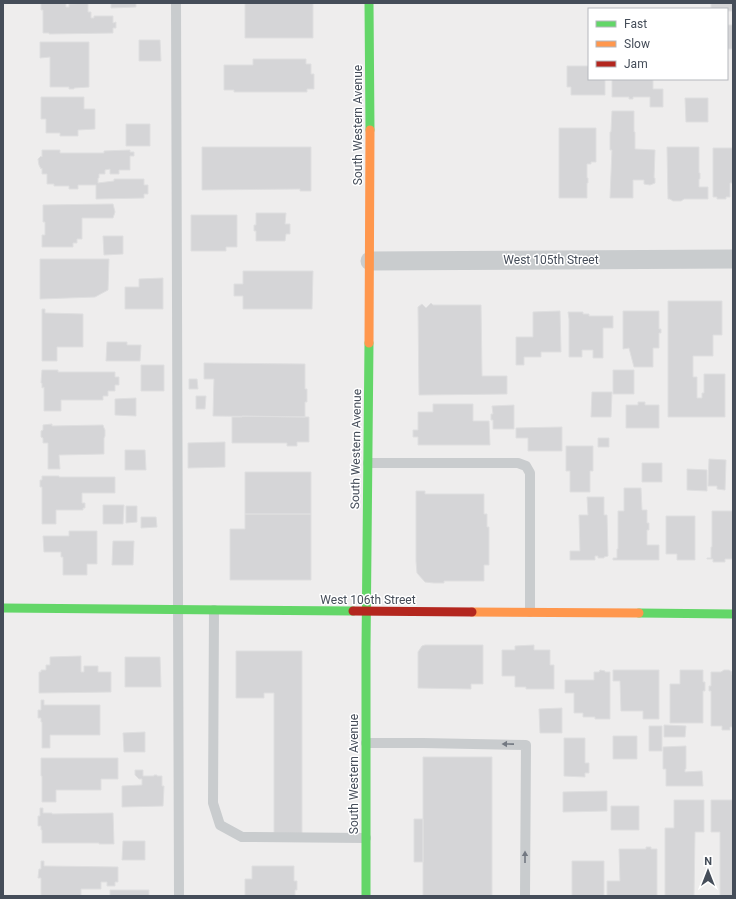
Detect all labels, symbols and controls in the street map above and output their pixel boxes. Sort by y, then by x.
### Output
legend [588,8,728,80]
text: Fast [624,17,647,31]
text: Slow [624,37,650,51]
text: Jam [624,57,648,71]
street label: South Western Avenue [351,65,365,185]
street label: West 105th Street [503,253,599,267]
street label: South Western Avenue [348,389,364,509]
street label: West 106th Street [320,593,416,607]
street label: South Western Avenue [347,714,361,834]
one-way arrow [501,741,514,747]
one-way arrow [522,850,528,863]
north arrow [688,851,728,891]
text: N [704,855,712,868]

